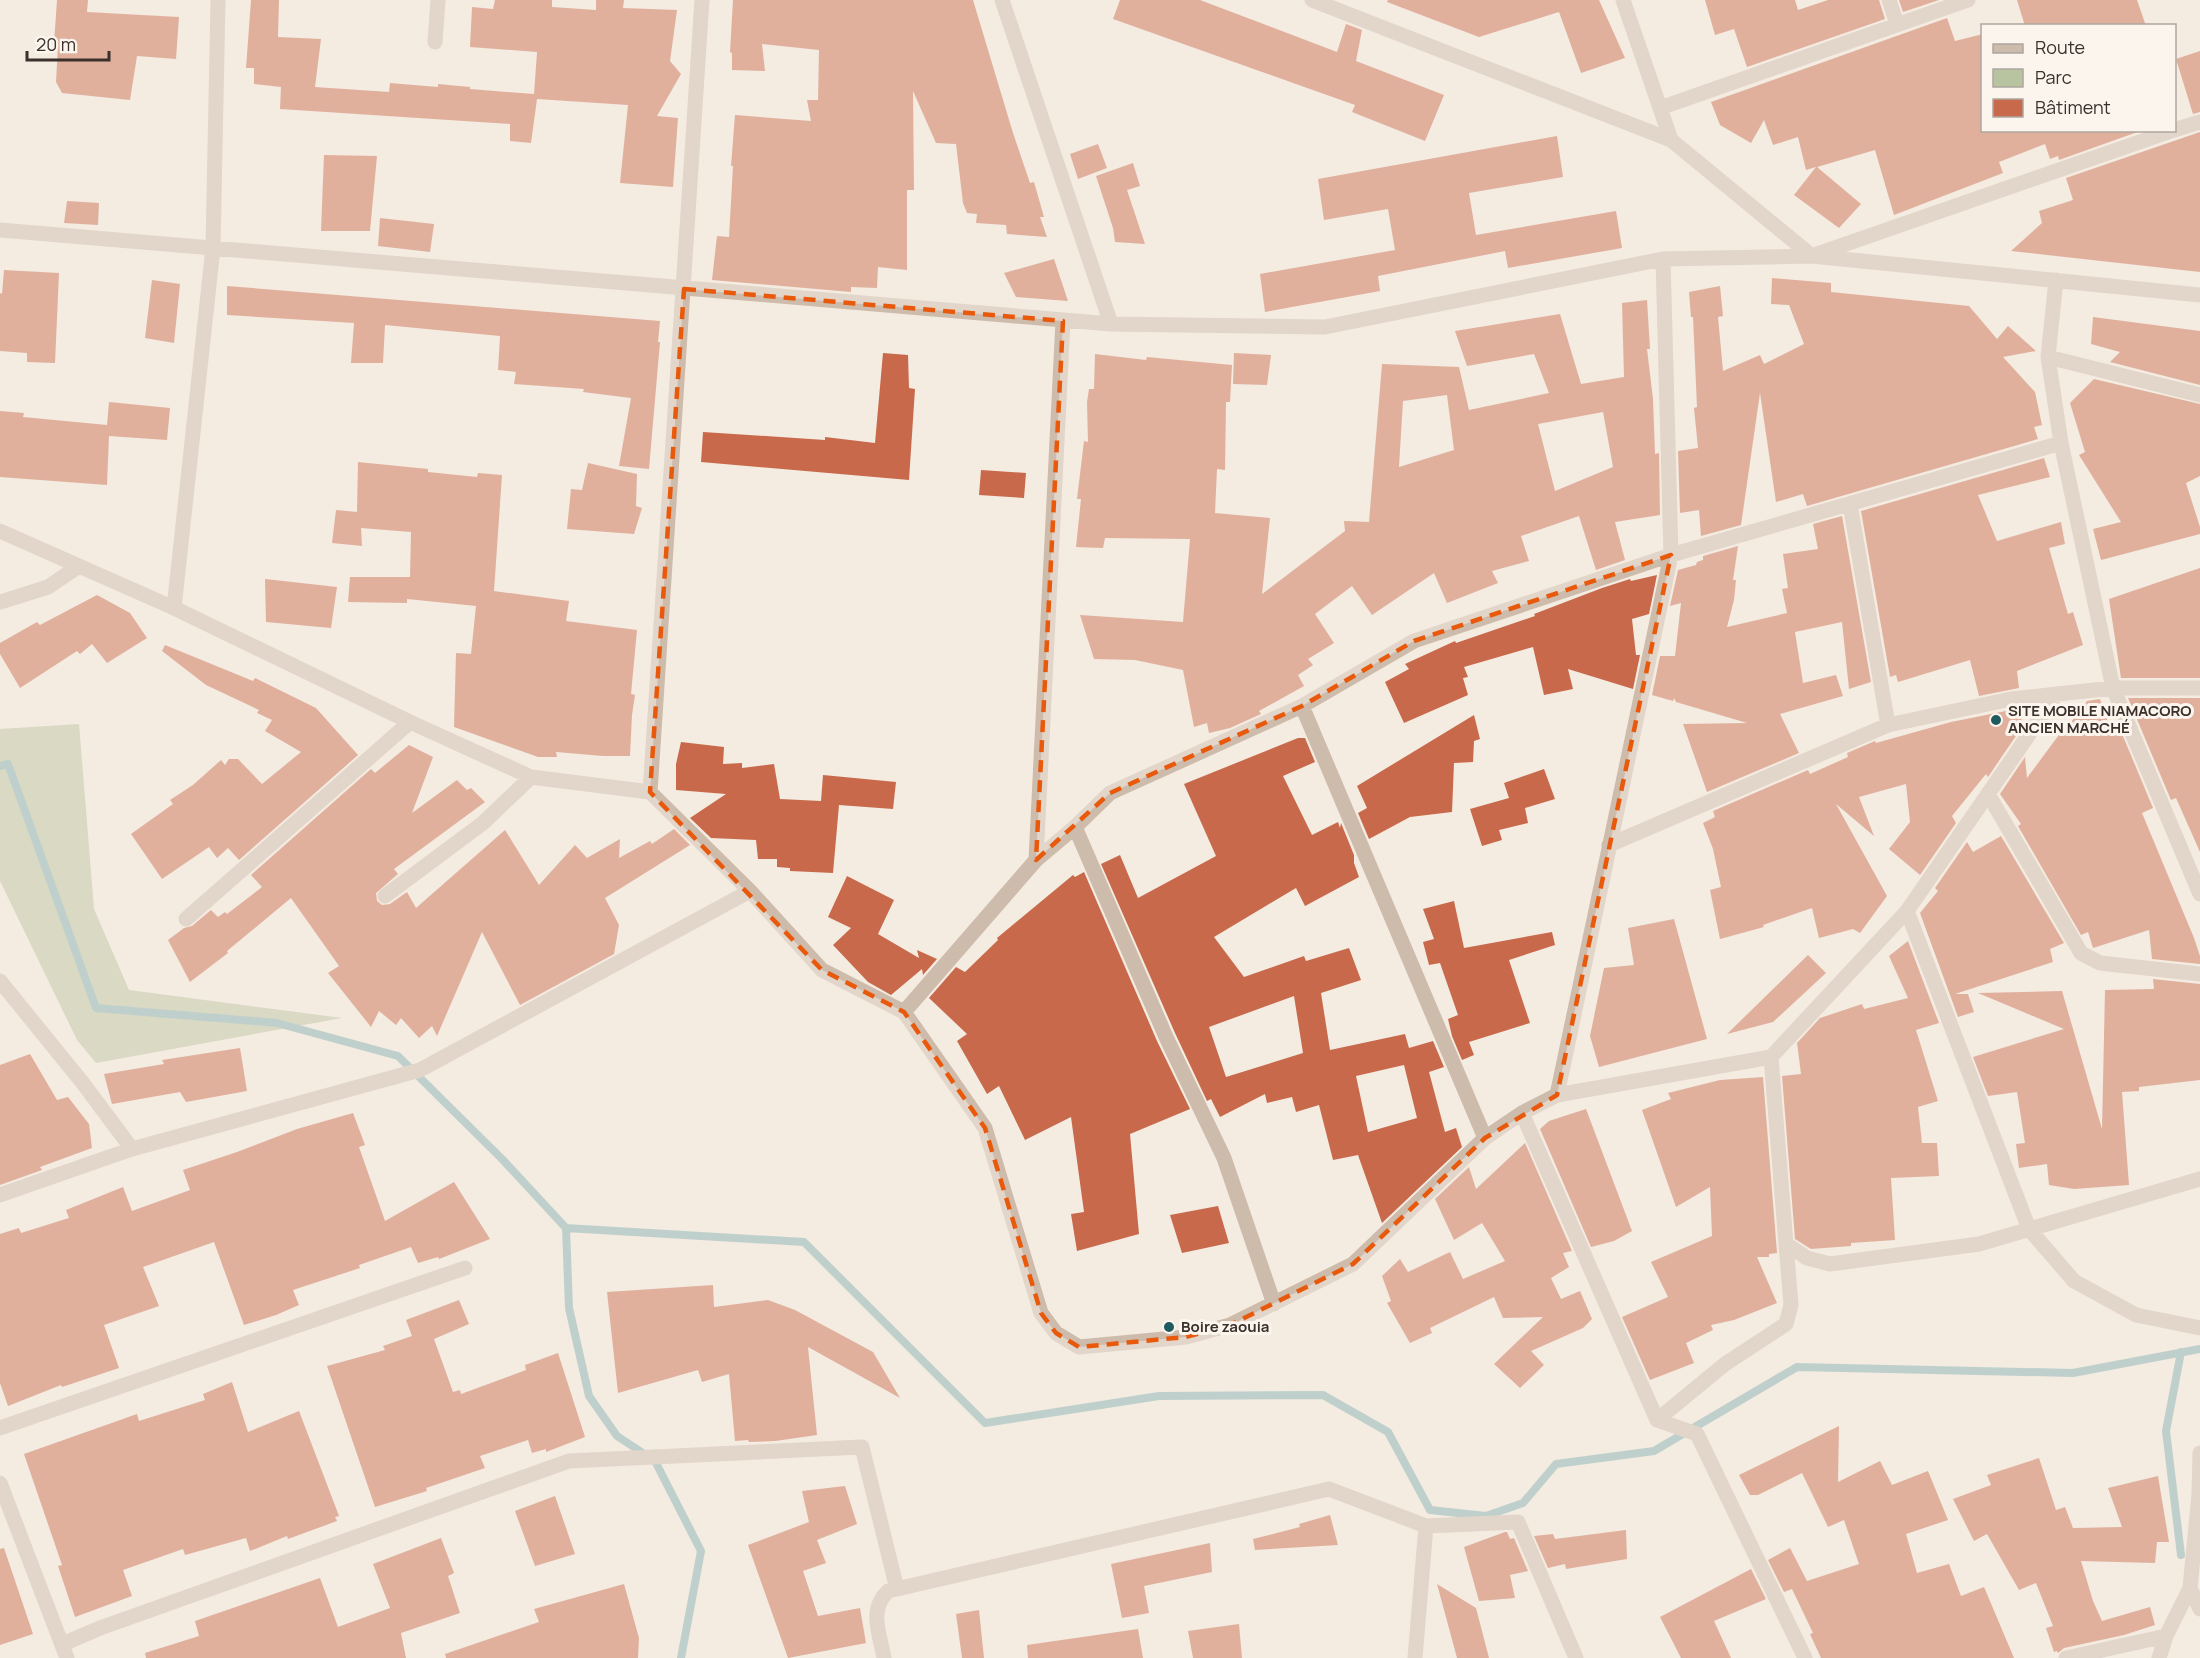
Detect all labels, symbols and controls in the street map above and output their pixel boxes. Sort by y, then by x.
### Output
scale bar [27,24,110,62]
legend [1981,24,2176,132]
text: 20 m [36,32,76,56]
text: Route [2035,35,2085,59]
text: Parc [2035,65,2072,89]
text: Bâtiment [2035,95,2111,119]
place label: SITE MOBILE NIAMACORO ANCIEN MARCHÉ [2008,700,2192,738]
marker: SITE MOBILE NIAMACORO ANCIEN MARCHÉ [1989,713,2003,727]
place label: Boire zaouia [1181,1316,1270,1337]
marker: Boire zaouia [1162,1320,1176,1334]

